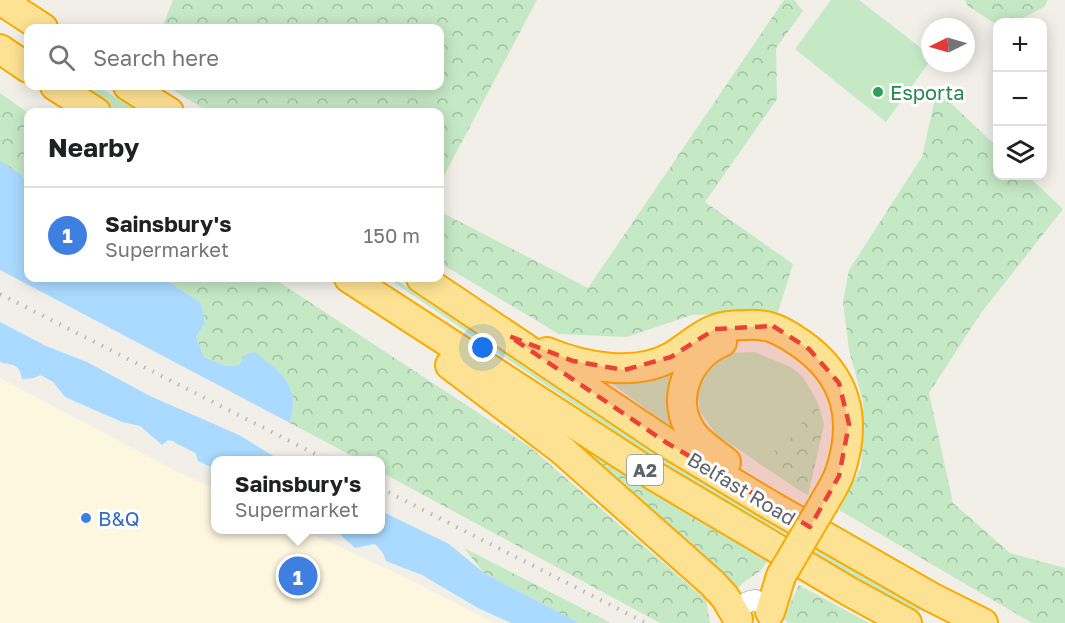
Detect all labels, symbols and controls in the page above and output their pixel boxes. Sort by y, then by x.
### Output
north arrow [921,18,975,72]
map controls [993,18,1047,180]
button: + [993,18,1047,72]
search box [24,24,444,90]
icon: search [45,41,78,74]
text: Search here [93,44,219,71]
button: − [993,72,1047,126]
place label: Esporta [890,80,965,104]
marker: Esporta [871,85,885,99]
button: layers [993,126,1047,180]
text: Nearby [48,132,139,163]
text: Sainsbury's [105,210,231,237]
text: 1 [62,223,73,247]
text: 150 m [364,223,420,247]
text: Supermarket [105,237,229,261]
your location [468,333,497,362]
street label: Belfast Road [684,446,800,530]
road number: A2 [627,455,663,485]
popup [211,456,385,534]
text: Sainsbury's [235,470,361,497]
text: Supermarket [235,497,359,521]
place label: B&Q [98,506,140,530]
marker: B&Q [79,511,93,525]
pin: 1 [278,554,318,598]

